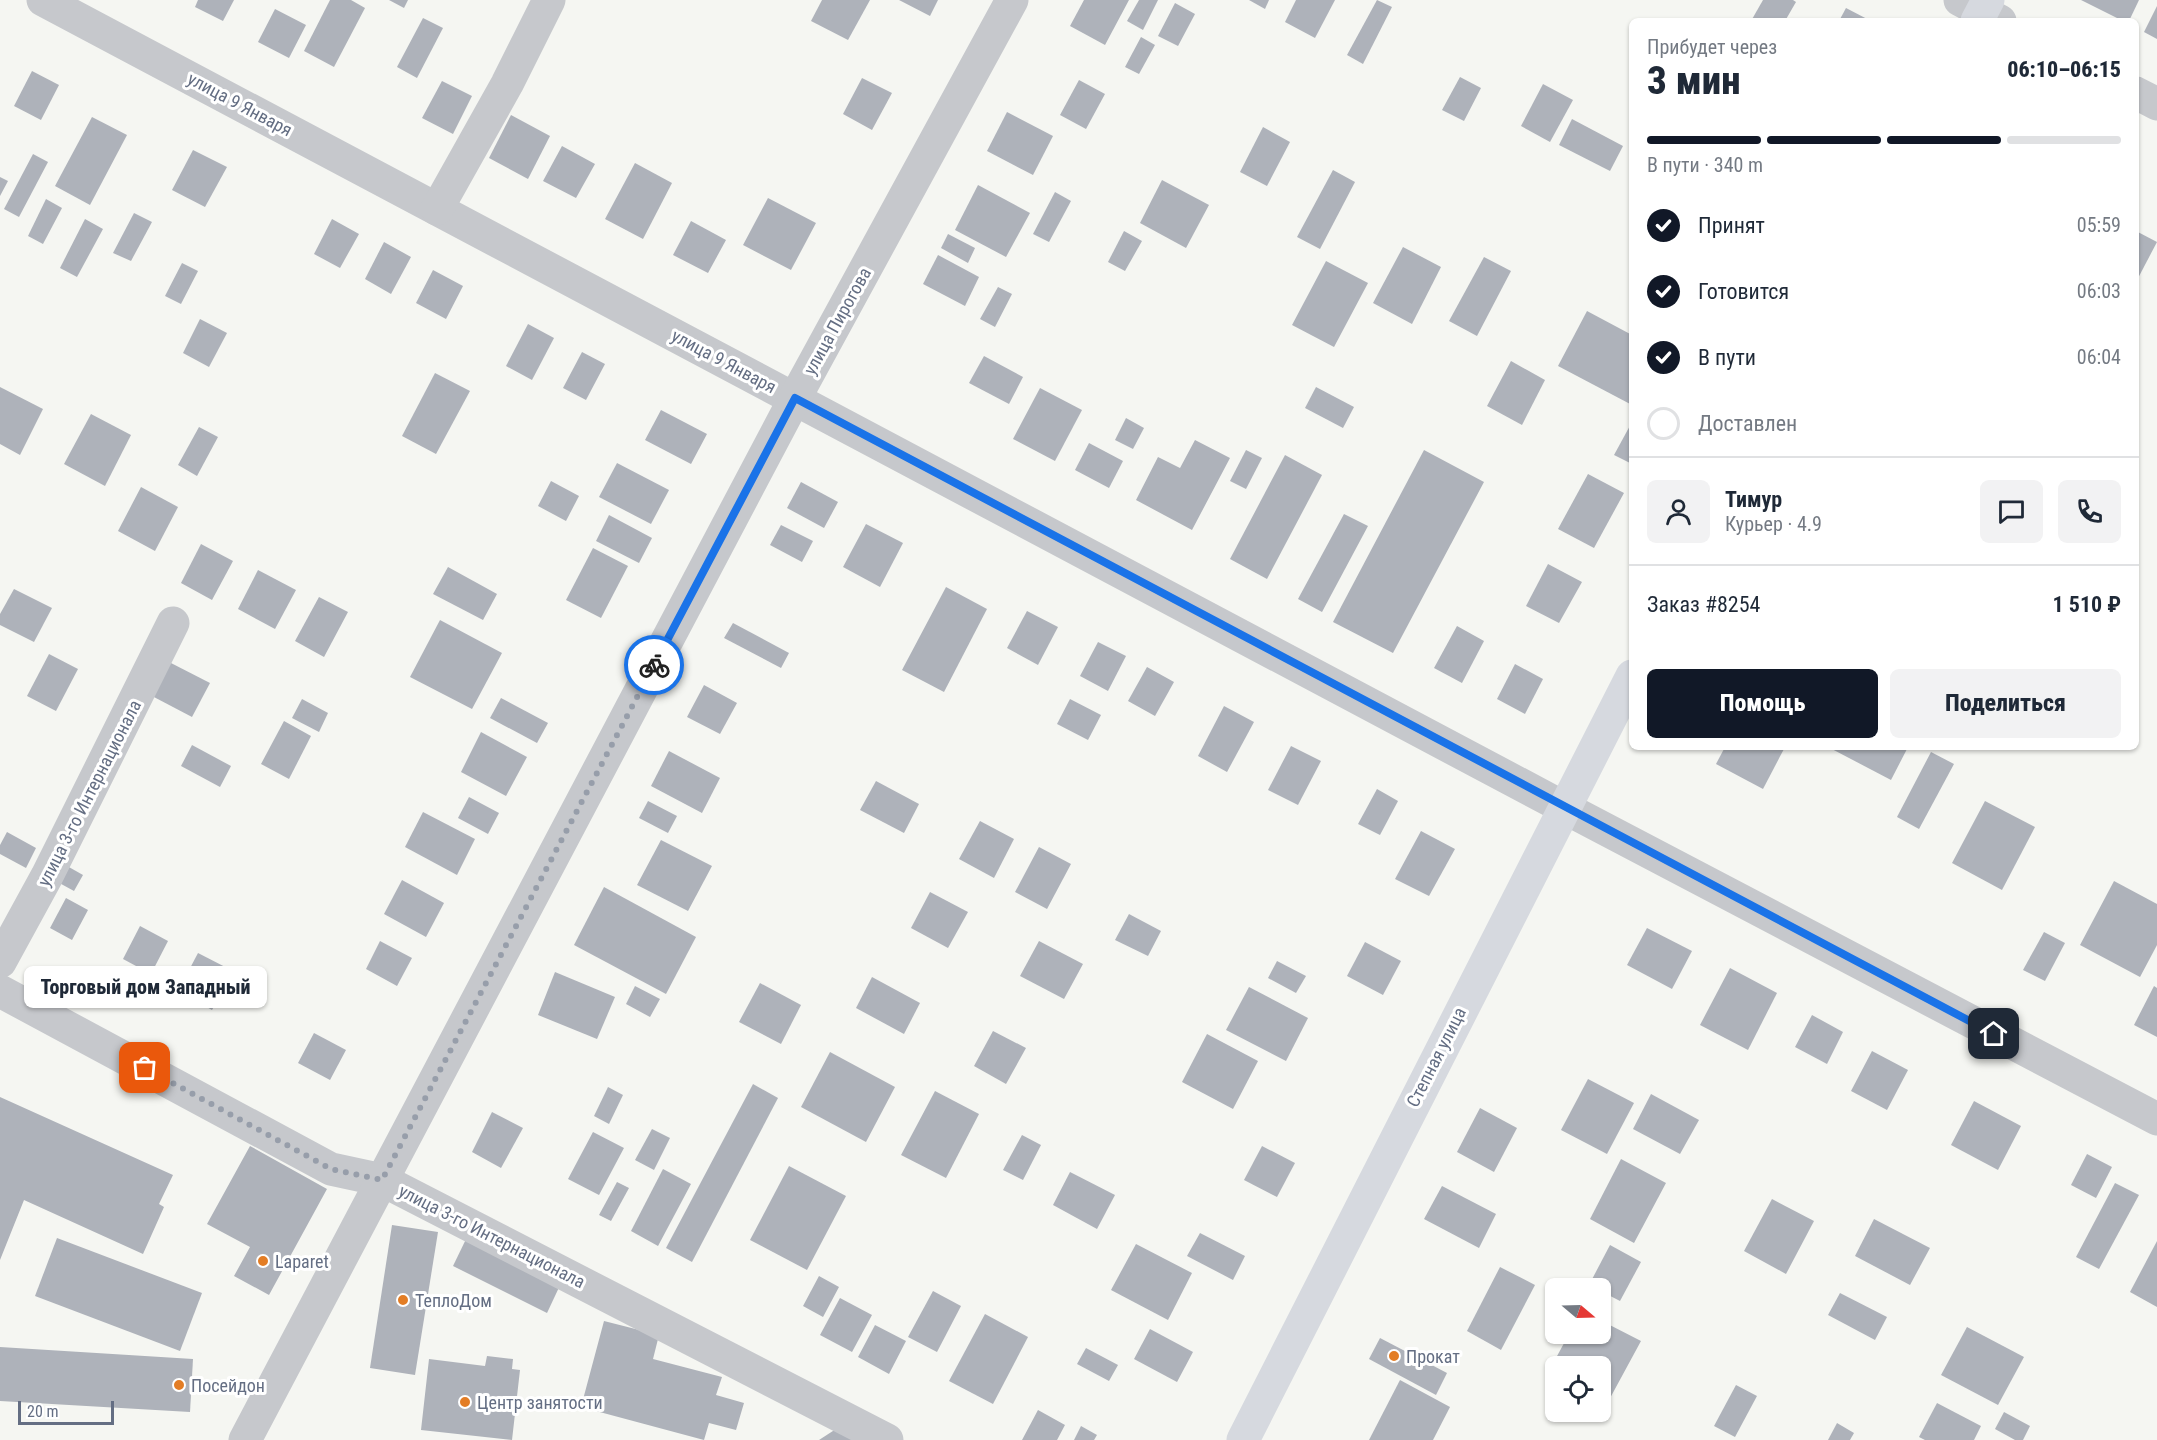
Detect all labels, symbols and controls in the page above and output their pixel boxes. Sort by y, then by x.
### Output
text: Прибудет через [1647,35,1777,59]
text: 06:10–06:15 [2007,57,2121,82]
text: 3 мин [1647,58,1741,104]
street label: улица 9 Января [184,68,296,140]
text: В пути · 340 m [1647,153,1763,177]
icon: check [1647,209,1680,242]
text: Принят [1698,213,1765,238]
text: 05:59 [2077,213,2121,237]
street label: улица Пирогова [799,264,875,378]
icon: check [1647,275,1680,308]
text: Готовится [1698,279,1789,304]
text: 06:03 [2077,279,2121,303]
street label: улица 9 Января [668,325,780,397]
icon: check [1647,341,1680,374]
text: В пути [1698,345,1756,370]
text: 06:04 [2077,345,2121,369]
text: Доставлен [1698,411,1797,436]
button: person [1647,480,1710,543]
button: chat [1980,480,2043,543]
button: phone [2058,480,2121,543]
text: Тимур [1725,487,1782,512]
text: Курьер · 4.9 [1725,512,1822,536]
text: Заказ #8254 [1647,592,1760,617]
text: 1 510 ₽ [2053,592,2121,617]
courier [624,635,684,695]
icon: bike [638,649,671,682]
button: Помощь [1647,669,1878,738]
button: Поделиться [1890,669,2121,738]
street label: улица 3-го Интернационала [33,696,145,890]
callout: Торговый дом Западный [24,966,266,1008]
text: Торговый дом Западный [40,975,251,999]
street label: Степная улица [1402,1004,1470,1110]
pin [1968,1008,2019,1059]
icon: home [1977,1017,2010,1050]
pin [119,1042,170,1093]
icon: bag [128,1051,161,1084]
street label: улица 3-го Интернационала [395,1180,589,1292]
place label: Laparet [275,1251,329,1272]
marker: Laparet [256,1254,270,1268]
north arrow [1545,1278,1611,1344]
map controls [1545,1278,1611,1422]
place label: ТеплоДом [415,1290,492,1311]
marker: ТеплоДом [396,1293,410,1307]
place label: Прокат [1406,1346,1460,1367]
marker: Прокат [1387,1349,1401,1363]
button: locate [1545,1356,1611,1422]
place label: Посейдон [191,1375,265,1396]
marker: Посейдон [172,1378,186,1392]
place label: Центр занятости [477,1392,603,1413]
marker: Центр занятости [458,1395,472,1409]
scale bar [18,1398,114,1426]
text: 20 m [27,1402,59,1421]

